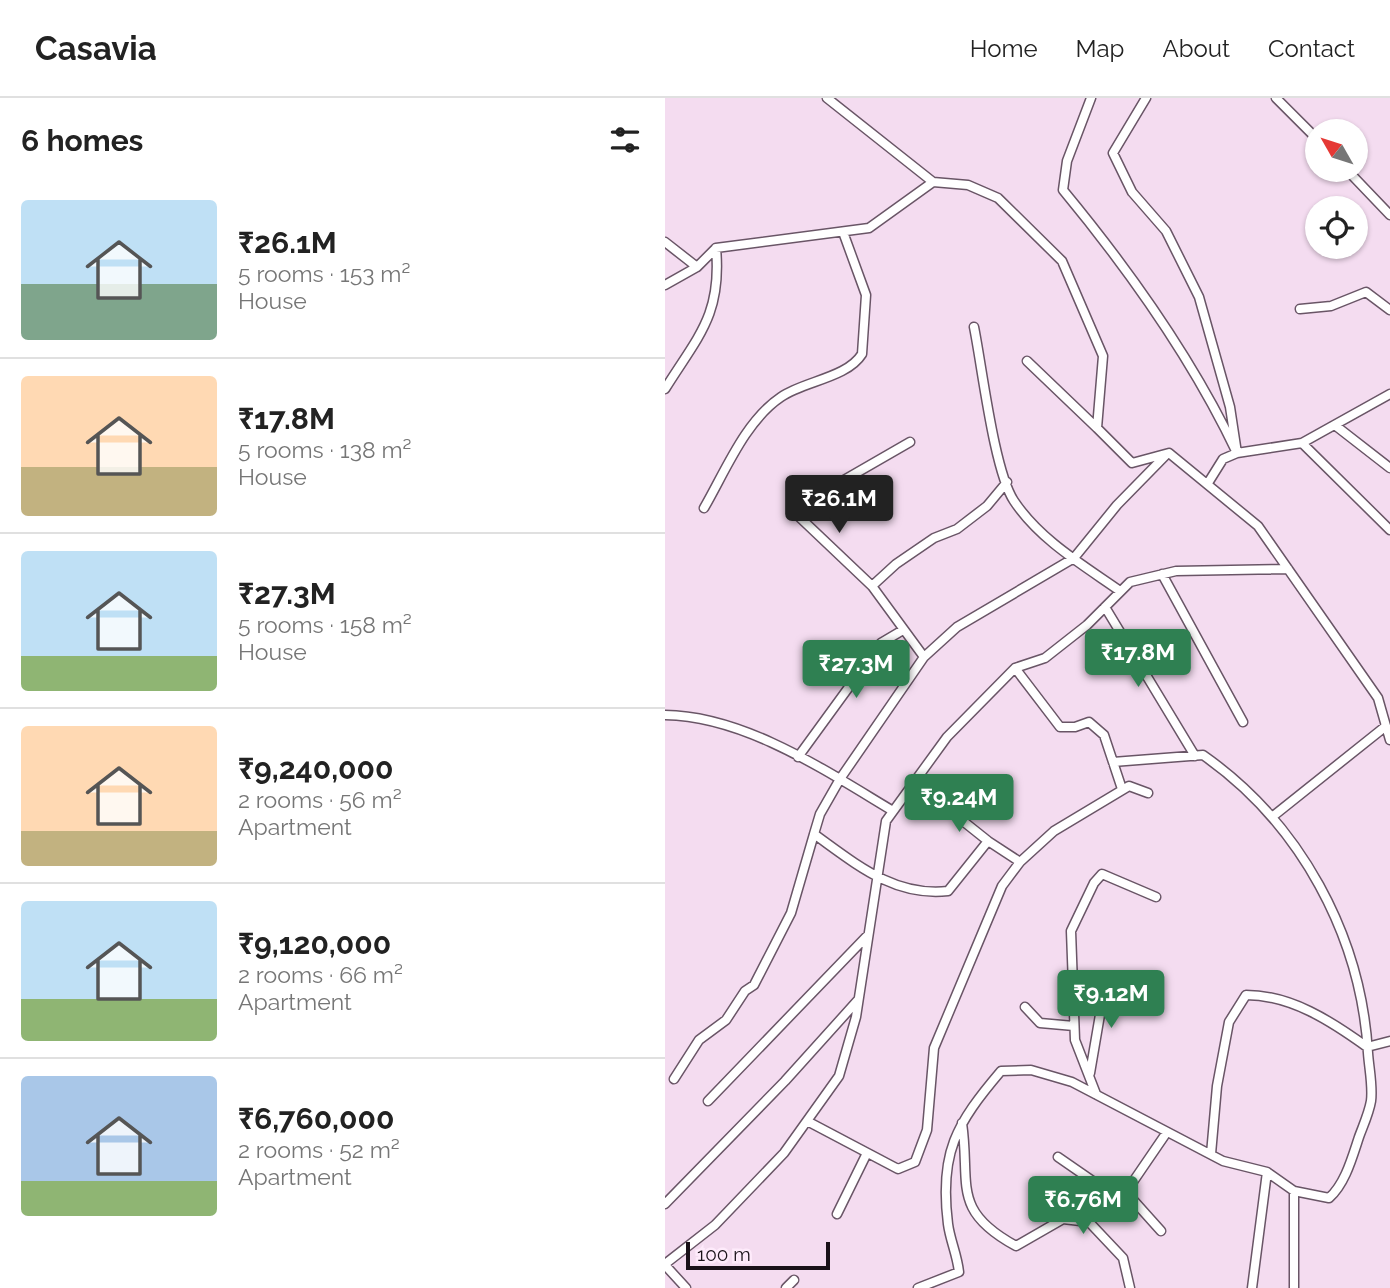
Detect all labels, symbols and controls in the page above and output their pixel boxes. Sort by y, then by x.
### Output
text: Casavia [35,29,157,68]
text: Home [970,34,1038,63]
text: Map [1076,34,1124,63]
text: About [1162,34,1230,63]
text: Contact [1268,34,1355,63]
north arrow [1305,119,1369,182]
map controls [1305,119,1368,259]
icon: filters [606,121,644,159]
text: 6 homes [21,123,143,158]
button: locate [1305,196,1368,259]
text: ₹26.1M [238,225,337,260]
icon: home [77,228,161,312]
text: 5 rooms · 153 m² [238,260,410,287]
text: House [238,287,307,314]
text: ₹17.8M [238,401,335,436]
icon: home [77,404,161,488]
text: 5 rooms · 138 m² [238,436,412,463]
text: House [238,463,307,490]
pin: ₹26.1M [782,476,896,535]
text: ₹26.1M [801,484,877,511]
text: ₹27.3M [238,576,336,611]
icon: home [77,579,161,663]
text: 5 rooms · 158 m² [238,611,412,638]
pin: ₹17.8M [1081,630,1195,689]
text: House [238,638,307,665]
text: ₹17.8M [1101,638,1175,665]
pin: ₹27.3M [799,640,913,700]
text: ₹27.3M [819,649,893,676]
text: ₹9,240,000 [238,751,393,786]
icon: home [77,754,161,838]
pin: ₹9.24M [902,774,1016,834]
text: ₹9.24M [920,783,998,810]
text: 2 rooms · 56 m² [238,786,402,813]
text: Apartment [238,813,352,840]
text: ₹9,120,000 [238,926,391,961]
icon: home [77,929,161,1013]
text: 2 rooms · 66 m² [238,961,403,988]
pin: ₹9.12M [1054,970,1168,1030]
text: ₹9.12M [1073,979,1149,1006]
text: Apartment [238,988,352,1015]
text: ₹6,760,000 [238,1101,394,1136]
icon: home [77,1104,161,1188]
text: 2 rooms · 52 m² [238,1136,400,1163]
text: Apartment [238,1163,352,1190]
pin: ₹6.76M [1026,1176,1140,1236]
text: ₹6.76M [1044,1185,1122,1212]
scale bar [686,1239,829,1271]
text: 100 m [697,1243,751,1265]

